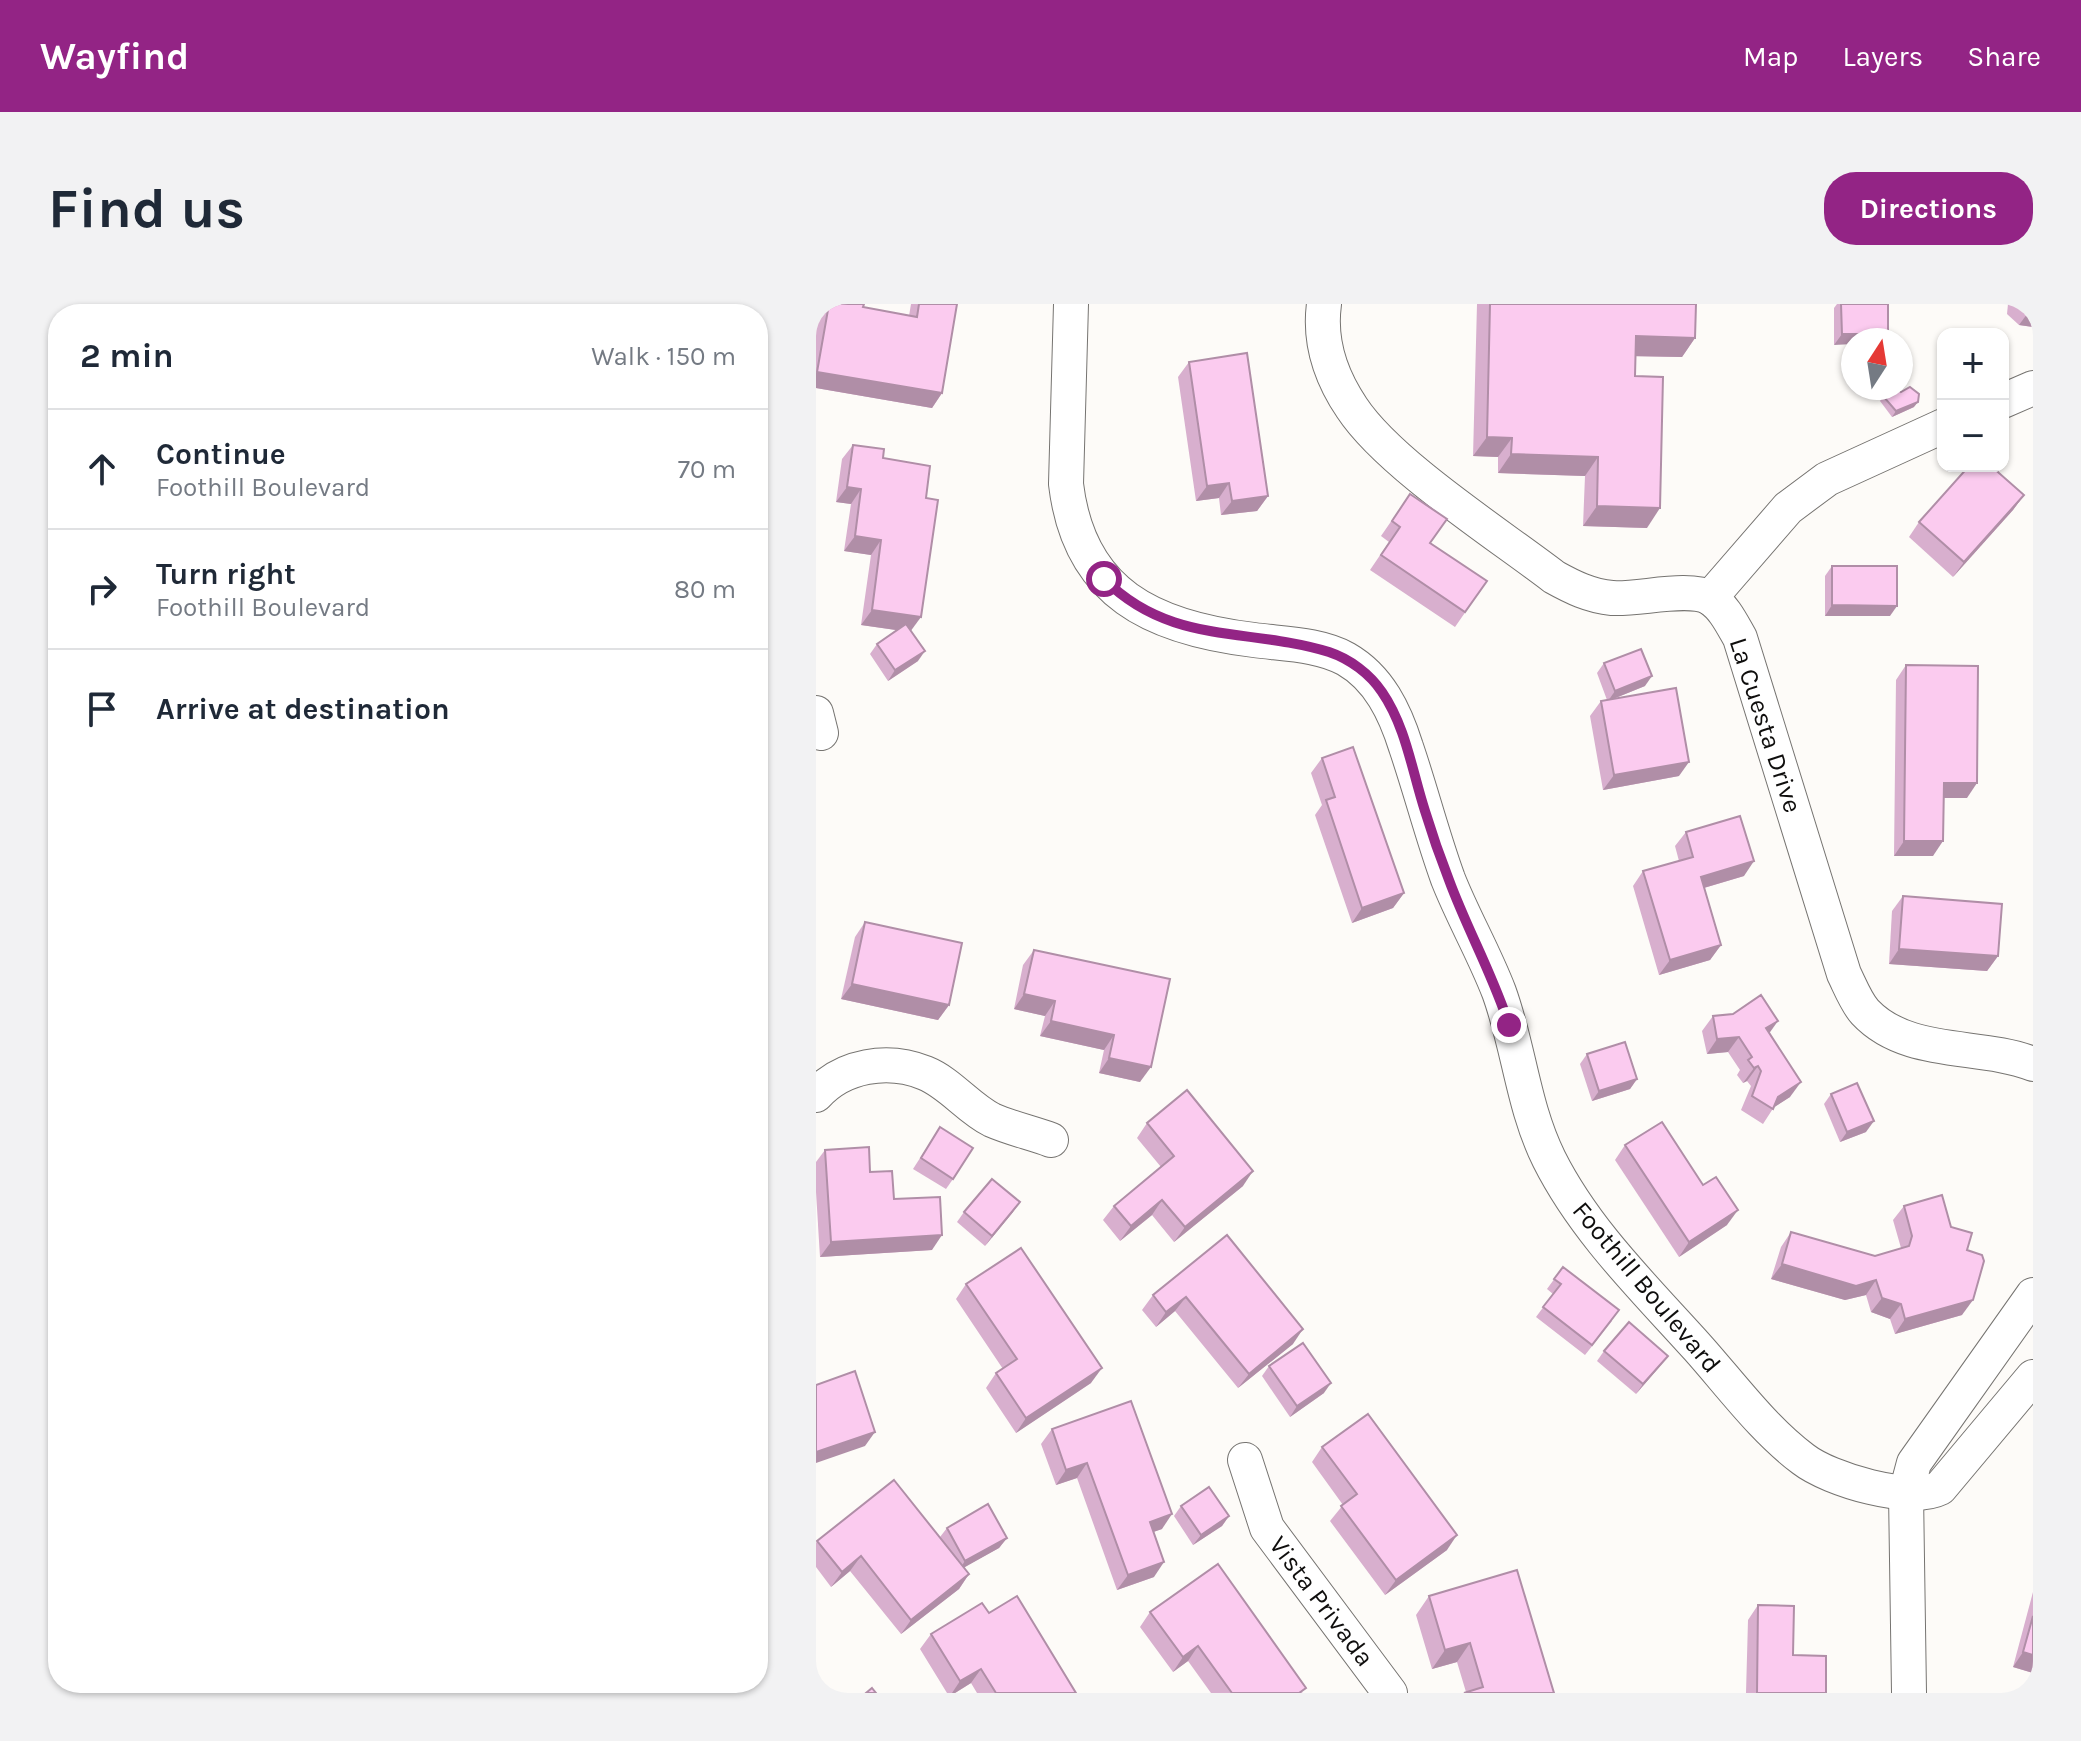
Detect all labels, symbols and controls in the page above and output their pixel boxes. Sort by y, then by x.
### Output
text: Wayfind [40,34,189,79]
text: Map [1743,40,1798,73]
text: Layers [1842,40,1923,73]
text: Share [1967,40,2041,73]
button: Directions [1824,172,2033,245]
text: Find us [48,176,245,241]
north arrow [1841,328,1913,400]
map controls [1937,328,2009,472]
button: + [1937,328,2009,400]
text: 2 min [80,336,174,376]
text: Walk · 150 m [591,341,736,372]
button: − [1937,400,2009,472]
text: Continue [156,436,286,472]
icon: ahead [80,447,124,491]
text: 70 m [678,454,736,485]
text: Foothill Boulevard [156,472,370,503]
text: Turn right [156,556,296,592]
route start [1086,561,1122,597]
icon: right [80,567,124,611]
text: 80 m [674,574,736,605]
text: Foothill Boulevard [156,592,370,623]
street label: La Cuesta Drive [1723,634,1808,817]
icon: arrive [80,687,124,731]
text: Arrive at destination [156,691,450,727]
route end [1491,1007,1527,1043]
street label: Foothill Boulevard [1566,1195,1727,1379]
street label: Vista Privada [1263,1530,1381,1672]

